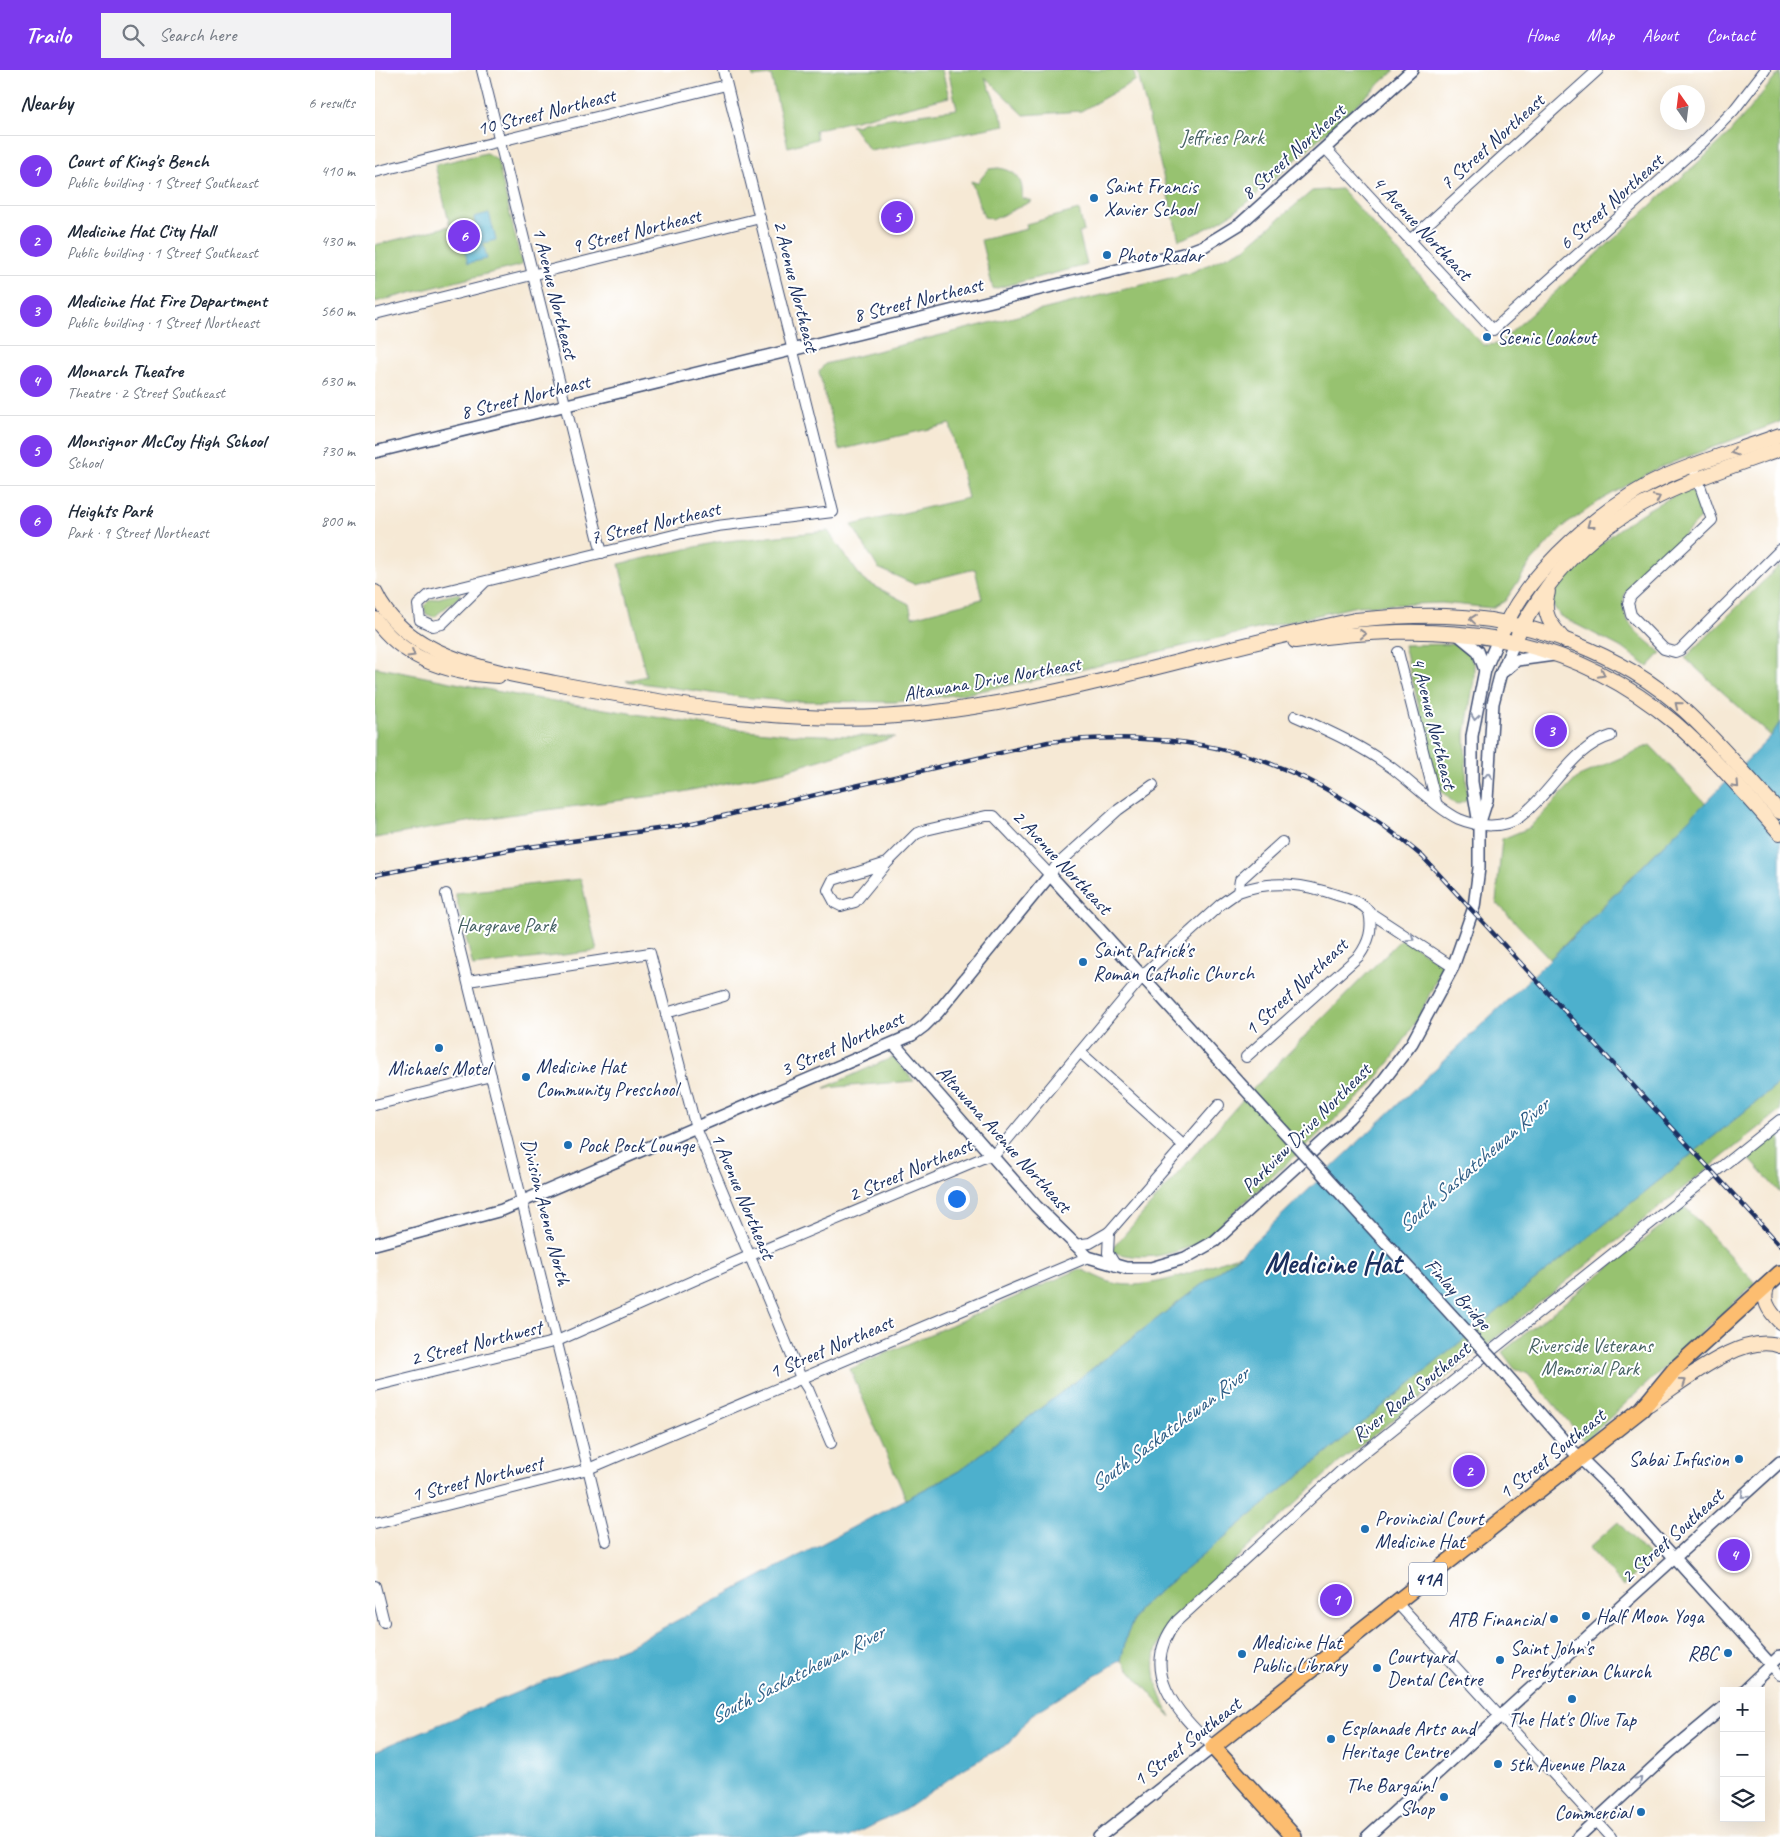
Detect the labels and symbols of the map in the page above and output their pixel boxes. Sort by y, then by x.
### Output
street label: 10 Street Northeast [475,82,620,141]
north arrow [1660,85,1705,130]
street label: 7 Street Northeast [1435,87,1551,195]
street label: 8 Street Northeast [1236,97,1352,205]
park label: Jeffries Park [1179,125,1265,150]
street label: 6 Street Northeast [1554,147,1670,255]
street label: 4 Avenue Northeast [1367,170,1479,288]
place label: Saint Francis Xavier School [1104,174,1200,222]
marker: Saint Francis Xavier School [1088,192,1100,204]
pin: 5 [881,198,913,236]
street label: 9 Street Northeast [569,202,705,259]
pin: 6 [448,217,480,255]
street label: 2 Avenue Northeast [768,218,825,357]
street label: 1 Avenue Northeast [527,225,584,364]
place label: Photo Radar [1117,243,1205,268]
marker: Photo Radar [1101,249,1113,261]
street label: 8 Street Northeast [851,271,987,328]
place label: Scenic Lookout [1497,325,1598,350]
marker: Scenic Lookout [1481,331,1493,343]
street label: 8 Street Northeast [458,368,594,425]
one-way arrow [1730,446,1739,456]
one-way arrow [1652,493,1661,504]
street label: 7 Street Northeast [588,495,725,550]
one-way arrow [1587,519,1596,527]
one-way arrow [1469,614,1477,625]
one-way arrow [1359,629,1367,640]
one-way arrow [407,647,416,657]
street label: Altawana Drive Northeast [902,651,1085,707]
street label: 4 Avenue Northeast [1406,655,1463,794]
one-way arrow [1597,668,1606,678]
one-way arrow [1675,703,1684,711]
pin: 3 [1535,712,1567,750]
one-way arrow [1470,713,1480,722]
one-way arrow [1482,772,1493,780]
one-way arrow [1730,779,1739,788]
street label: 2 Avenue Northeast [1007,804,1119,922]
park label: Hargrave Park [456,913,557,938]
street label: 1 Street Northeast [1239,931,1355,1041]
one-way arrow [1405,932,1415,941]
place label: Saint Patrick's Roman Catholic Church [1093,938,1256,986]
marker: Saint Patrick's Roman Catholic Church [1077,956,1089,968]
street label: 3 Street Northeast [777,1005,910,1082]
marker: Michaels Motel [433,1042,445,1054]
place label: Medicine Hat Community Preschool [536,1054,681,1102]
place label: Michaels Motel [388,1056,494,1081]
street label: Parkview Drive Northeast [1236,1056,1378,1198]
street label: Altawana Avenue Northeast [931,1060,1078,1220]
marker: Medicine Hat Community Preschool [520,1071,532,1083]
water label: South Saskatchewan River [1392,1090,1556,1238]
street label: 1 Avenue Northeast [705,1129,782,1265]
street label: 2 Street Northeast [844,1132,978,1207]
place label: Pock Pock Lounge [578,1133,696,1158]
street label: Division Avenue North [516,1136,577,1289]
marker: Pock Pock Lounge [562,1139,574,1151]
your location [944,1186,970,1212]
district label: Medicine Hat [1264,1244,1405,1282]
street label: Finlay Bridge [1419,1253,1498,1336]
street label: 1 Street Northeast [765,1309,899,1384]
street label: 2 Street Northwest [408,1314,548,1371]
park label: Riverside Veterans Memorial Park [1527,1333,1655,1381]
street label: River Road Southeast [1347,1335,1477,1447]
water label: South Saskatchewan River [1085,1359,1256,1497]
one-way arrow [1677,1379,1686,1388]
street label: 1 Street Southeast [1494,1402,1612,1505]
place label: Sabai Infusion [1629,1447,1730,1472]
street label: 1 Street Northwest [409,1450,549,1507]
pin: 2 [1453,1452,1485,1490]
marker: Sabai Infusion [1733,1453,1745,1465]
street label: 2 Street Southeast [1615,1482,1731,1589]
one-way arrow [1741,1489,1750,1498]
place label: Provincial Court Medicine Hat [1375,1506,1486,1554]
marker: Provincial Court Medicine Hat [1359,1523,1371,1535]
pin: 4 [1718,1536,1750,1574]
road number: 41A [1409,1562,1447,1596]
pin: 1 [1320,1581,1352,1619]
place label: Half Moon Yoga [1596,1604,1705,1629]
place label: ATB Financial [1448,1607,1548,1632]
marker: Half Moon Yoga [1580,1610,1592,1622]
marker: ATB Financial [1548,1613,1560,1625]
water label: South Saskatchewan River [706,1617,891,1729]
place label: Medicine Hat Public Library [1252,1630,1349,1678]
place label: Saint John's Presbyterian Church [1510,1636,1652,1684]
place label: RBC [1688,1641,1720,1666]
place label: Courtyard Dental Centre [1387,1644,1484,1692]
marker: RBC [1722,1647,1734,1659]
marker: Medicine Hat Public Library [1236,1648,1248,1660]
marker: Saint John's Presbyterian Church [1494,1654,1506,1666]
marker: Courtyard Dental Centre [1371,1662,1383,1674]
street label: 1 Street Southeast [1128,1691,1248,1792]
marker: The Hat's Olive Tap [1566,1693,1578,1705]
place label: The Hat's Olive Tap [1508,1707,1637,1732]
place label: Esplanade Arts and Heritage Centre [1341,1716,1479,1764]
marker: Esplanade Arts and Heritage Centre [1325,1733,1337,1745]
place label: 5th Avenue Plaza [1508,1752,1626,1777]
marker: 5th Avenue Plaza [1492,1758,1504,1770]
place label: The Bargain! Shop [1346,1773,1438,1821]
one-way arrow [1634,1777,1643,1786]
marker: The Bargain! Shop [1438,1791,1450,1803]
place label: Commercial [1554,1800,1635,1825]
marker: Commercial [1635,1806,1647,1818]

